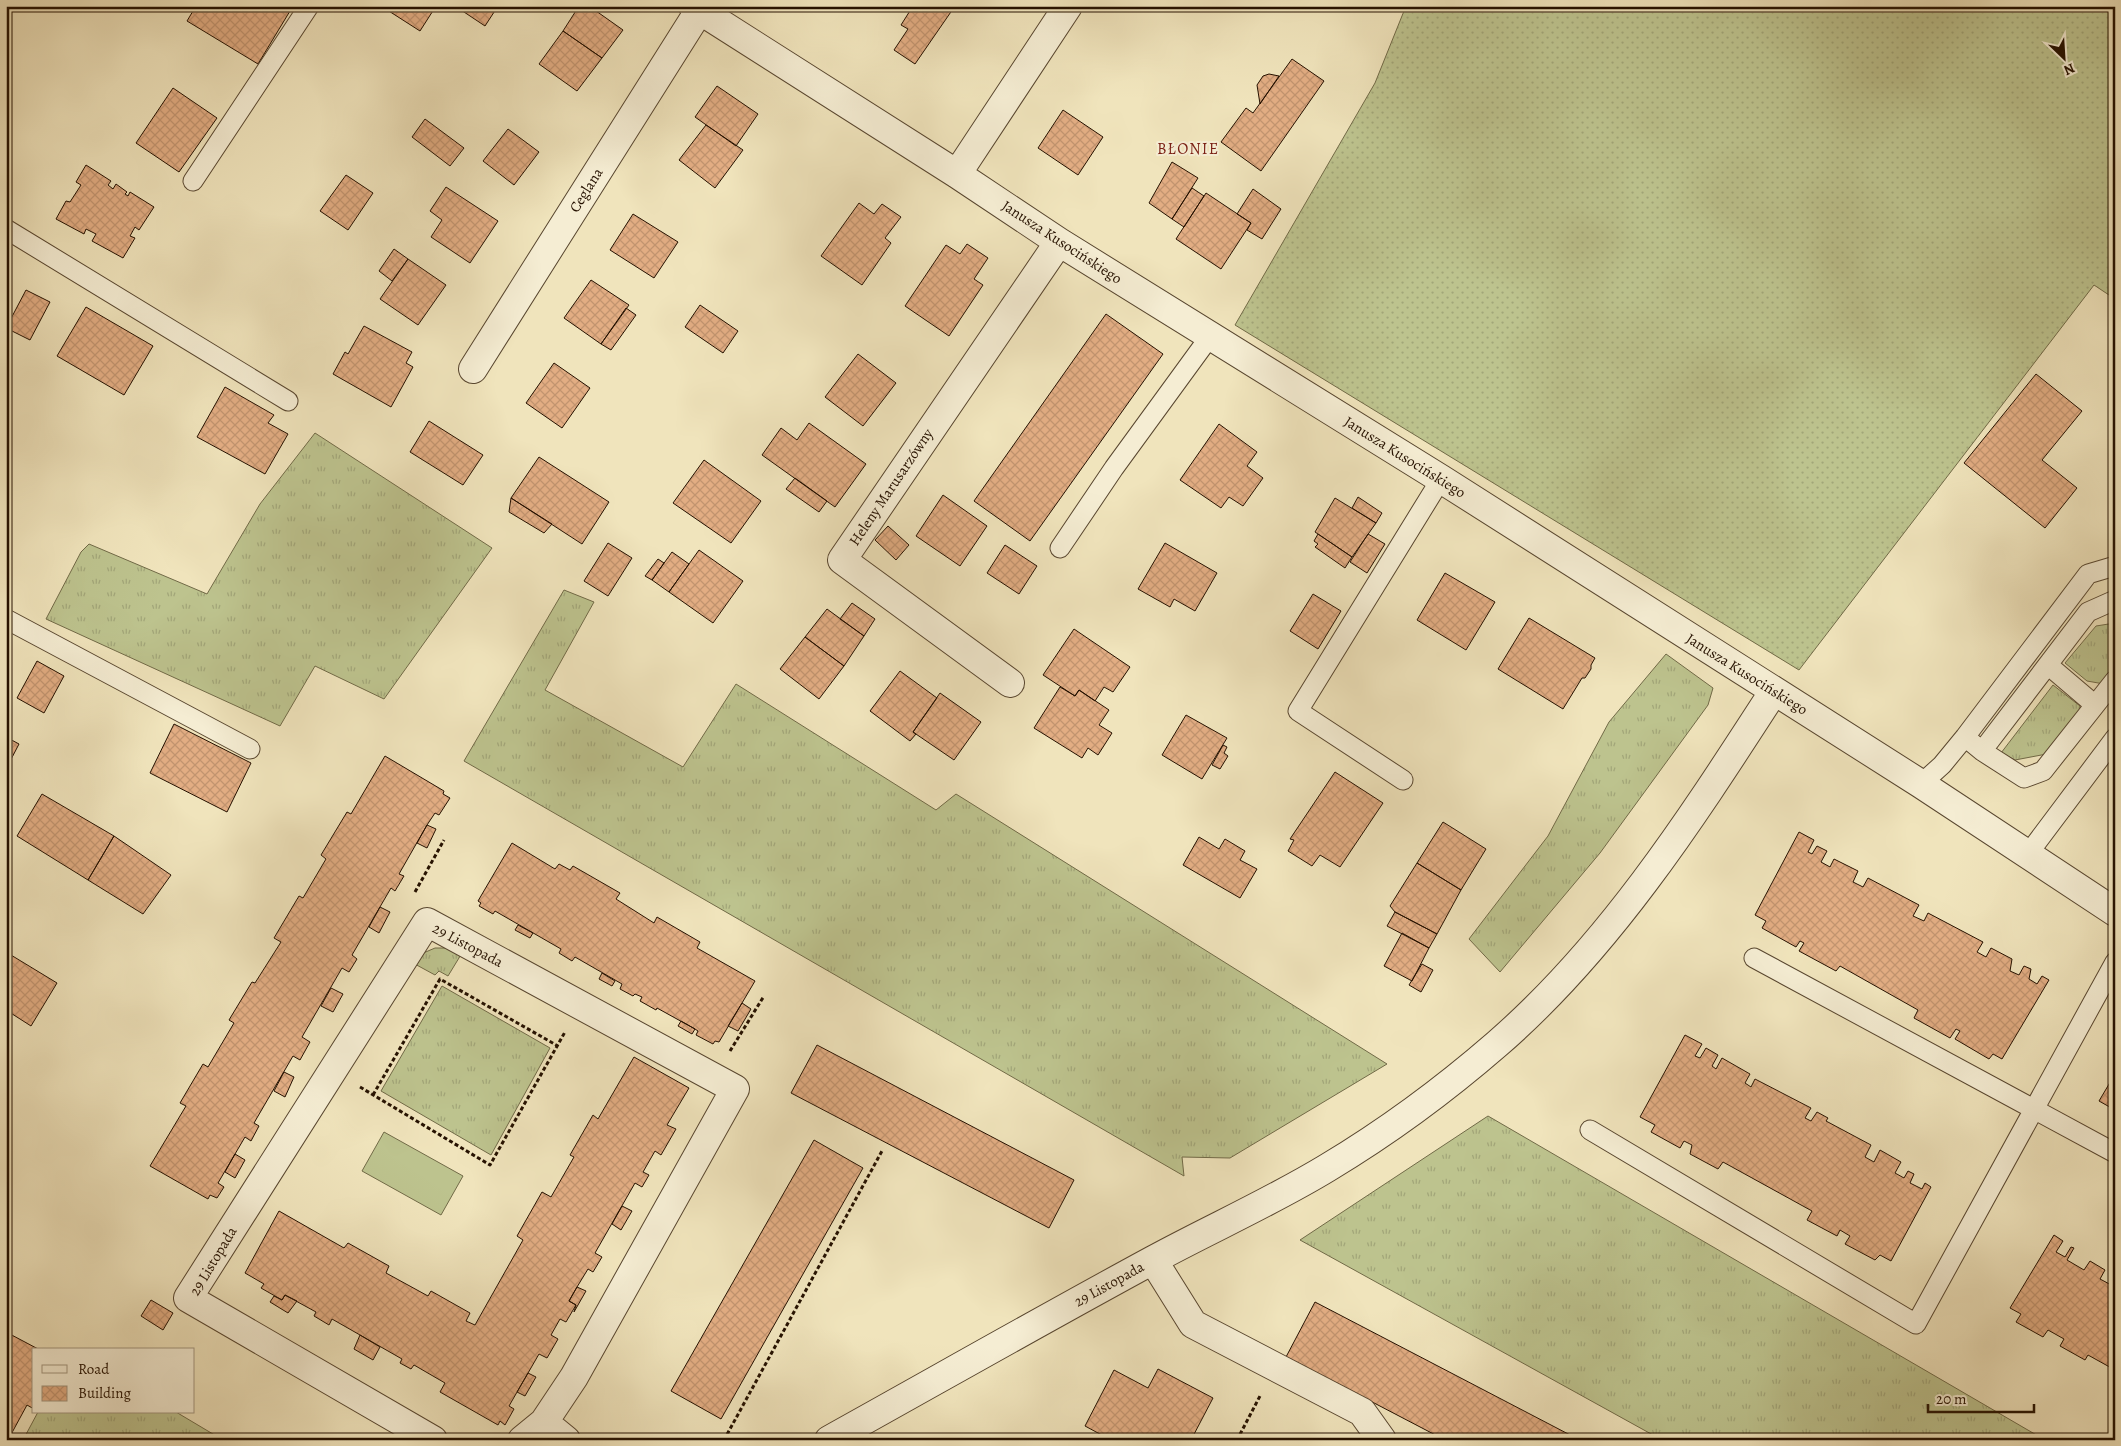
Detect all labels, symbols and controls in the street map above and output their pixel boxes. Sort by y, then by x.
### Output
north arrow [2038,32,2088,82]
text: N [2061,59,2078,80]
district label: BŁONIE [1157,138,1219,160]
street label: Ceglana [565,164,607,216]
street label: Janusza Kusocińskiego [998,196,1126,288]
street label: Janusza Kusocińskiego [1340,412,1470,502]
street label: Heleny Marusarzówny [844,424,938,549]
street label: Janusza Kusocińskiego [1682,629,1812,719]
street label: 29 Listopada [429,918,507,972]
street label: 29 Listopada [185,1223,241,1299]
street label: 29 Listopada [1070,1257,1148,1311]
legend [32,1348,195,1414]
text: Road [78,1359,110,1379]
scale bar [1928,1381,2035,1413]
text: Building [78,1383,131,1403]
text: 20 m [1936,1389,1967,1409]

